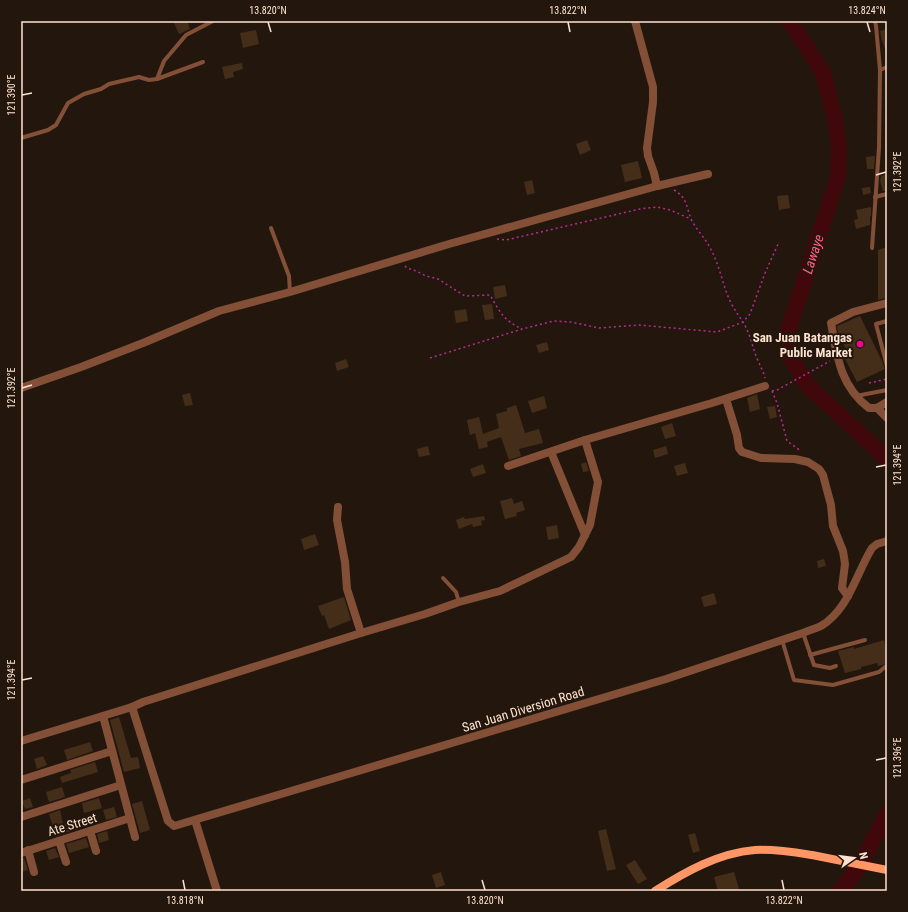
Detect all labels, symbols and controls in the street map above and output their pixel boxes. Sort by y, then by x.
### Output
text: 13.820°N [249,5,287,16]
text: 13.822°N [549,5,587,16]
text: 13.824°N [848,5,886,16]
text: 121.390°E [6,74,17,115]
text: 121.392°E [892,151,903,192]
water label: Lawaye [799,232,827,276]
place label: San Juan Batangas Public Market [753,330,852,360]
marker: San Juan Batangas Public Market [855,339,865,349]
text: 121.392°E [6,367,17,408]
text: 121.394°E [892,444,903,485]
text: 121.394°E [6,659,17,700]
street label: San Juan Diversion Road [460,684,586,735]
text: 121.396°E [892,737,903,778]
street label: Ate Street [46,810,99,839]
north arrow [834,838,874,878]
text: N [856,851,870,861]
text: 13.818°N [166,895,204,906]
text: 13.820°N [466,895,504,906]
text: 13.822°N [765,895,803,906]

